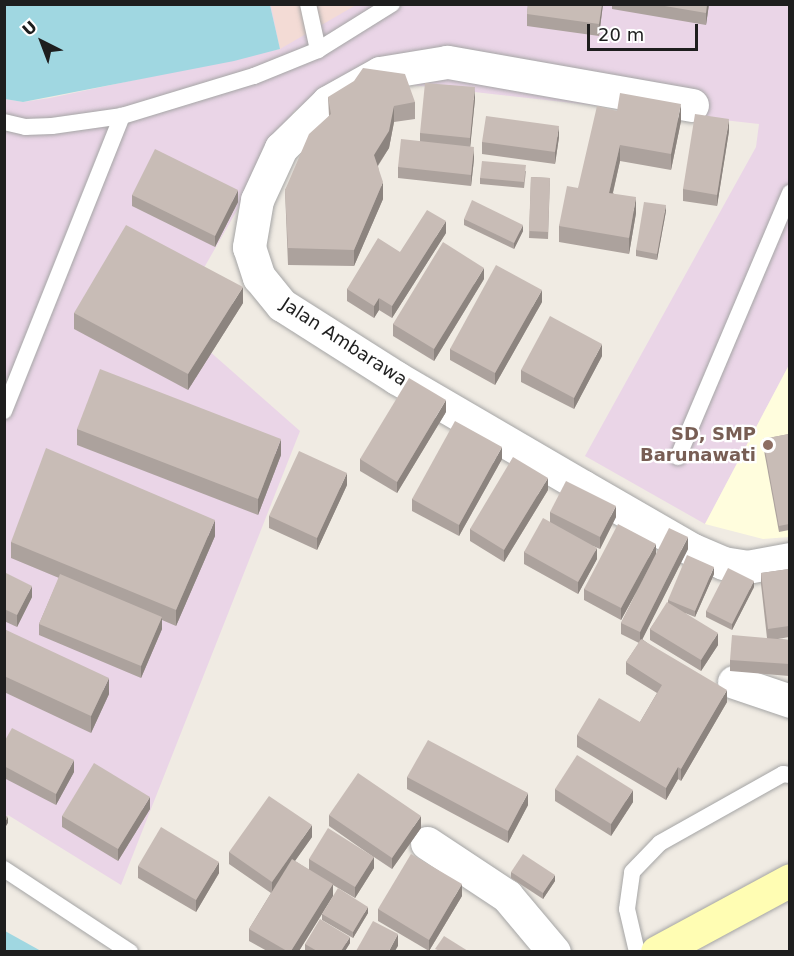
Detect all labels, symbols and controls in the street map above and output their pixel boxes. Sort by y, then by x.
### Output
north arrow [12,12,72,72]
scale bar [590,12,701,50]
text: U [18,17,41,40]
text: 20 m [598,24,644,45]
street label: Jalan Ambarawa [277,293,411,391]
place label: SD, SMP Barunawati [640,424,756,466]
marker: SD, SMP Barunawati [761,438,775,452]

